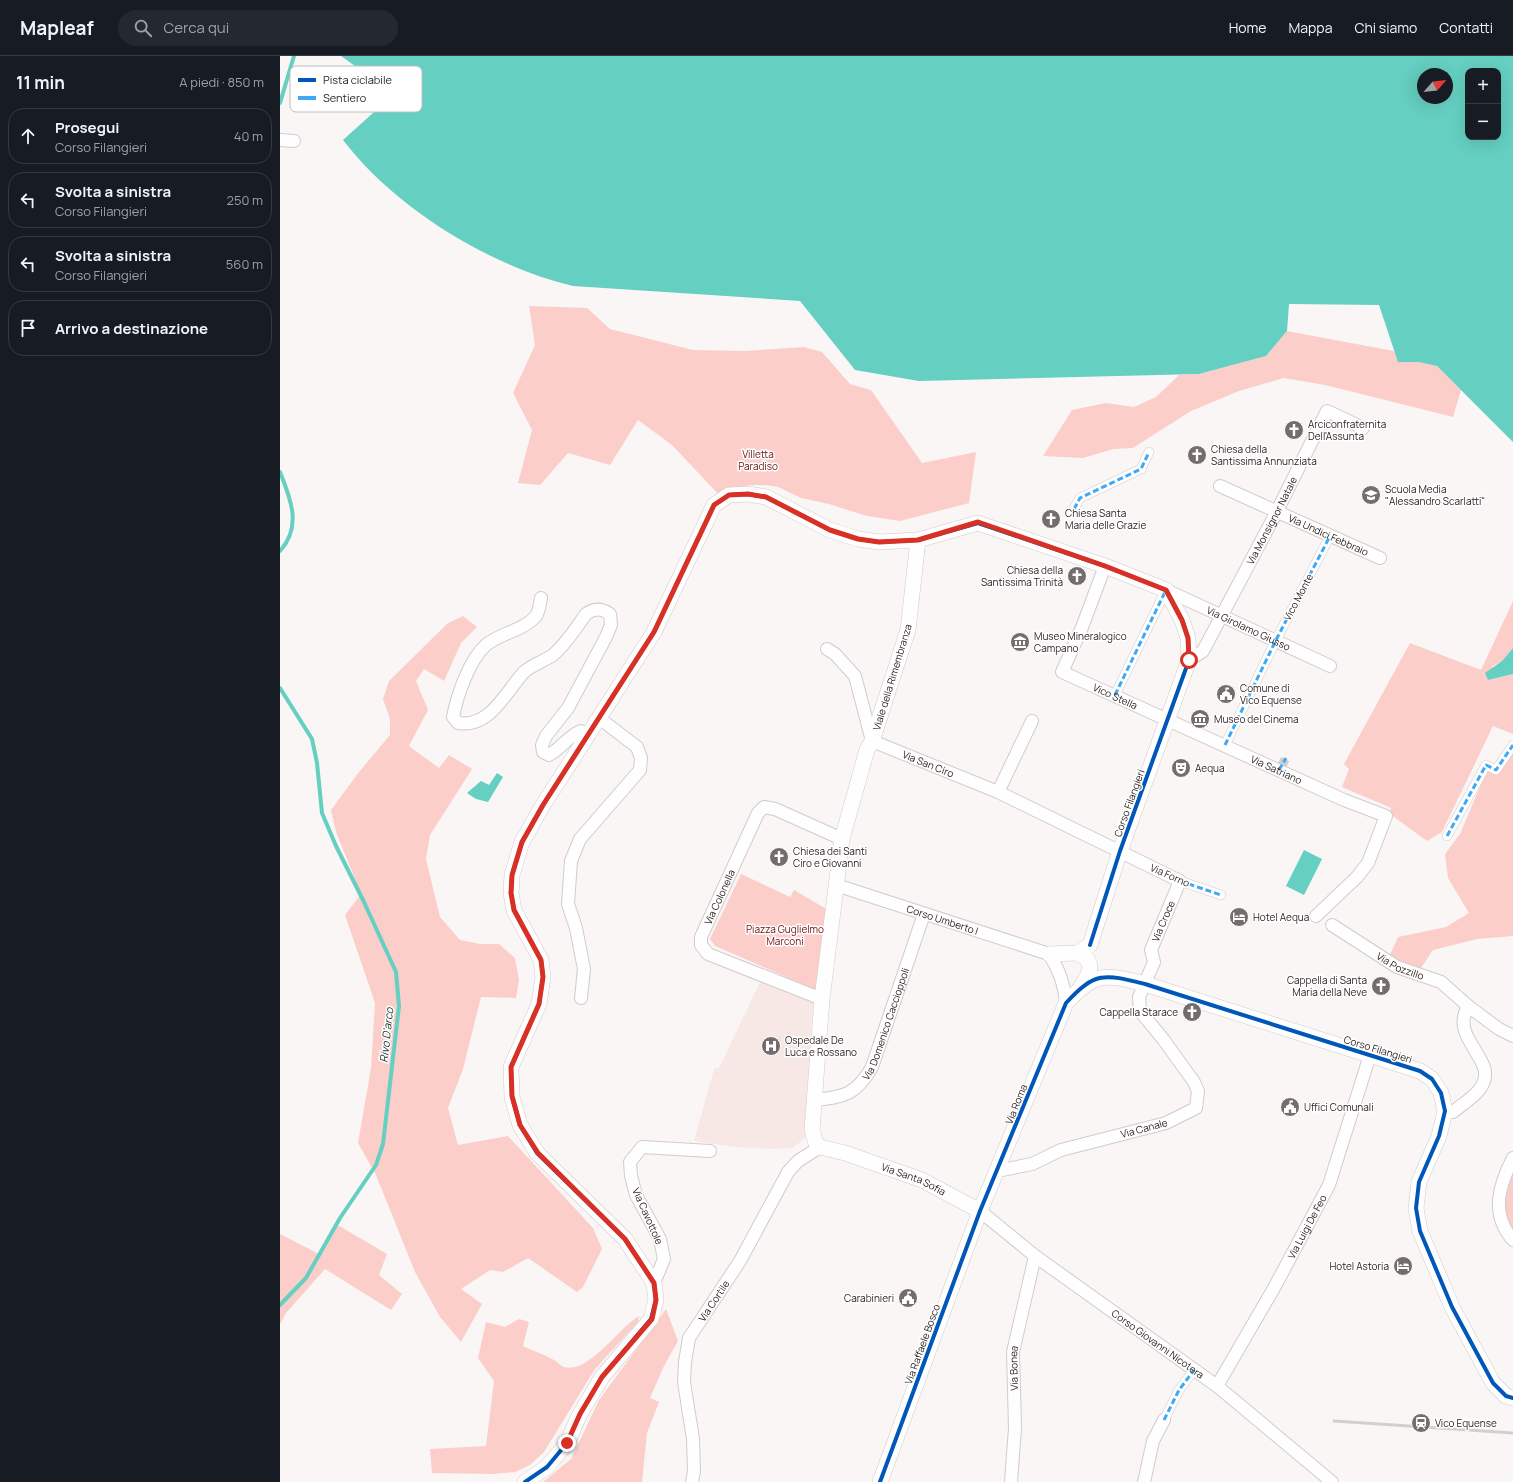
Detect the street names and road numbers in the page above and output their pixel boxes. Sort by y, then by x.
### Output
street label: Via Monsignor Natale [1243,474,1300,567]
street label: Via Undici Febbraio [1286,511,1371,559]
street label: Vico Monte [1280,571,1316,623]
street label: Via Girolamo Giusso [1204,603,1293,654]
street label: Viale della Rimembranza [869,622,915,732]
street label: Vico Stella [1091,680,1140,712]
street label: Via San Ciro [900,747,956,780]
street label: Via Satriano [1249,752,1304,787]
street label: Corso Filangieri [1110,767,1148,839]
street label: Via Forno [1148,860,1192,890]
street label: Via Colonella [701,867,738,927]
street label: Via Croce [1148,898,1178,944]
street label: Corso Umberto I [905,901,980,938]
street label: Via Pozzillo [1374,949,1426,983]
street label: Via Domenico Caccioppoli [859,966,912,1083]
street label: Corso Filangieri [1342,1032,1414,1066]
street label: Via Roma [1002,1082,1030,1126]
street label: Via Canale [1119,1115,1169,1141]
street label: Via Santa Sofia [880,1159,948,1199]
street label: Via Cavottole [629,1185,667,1247]
street label: Via Luigi De Feo [1284,1192,1330,1261]
street label: Via Cortile [695,1277,733,1324]
street label: Via Raffaele Bosco [901,1302,943,1386]
street label: Corso Giovanni Nicotera [1109,1306,1207,1382]
street label: Via Bonea [1006,1344,1021,1391]

